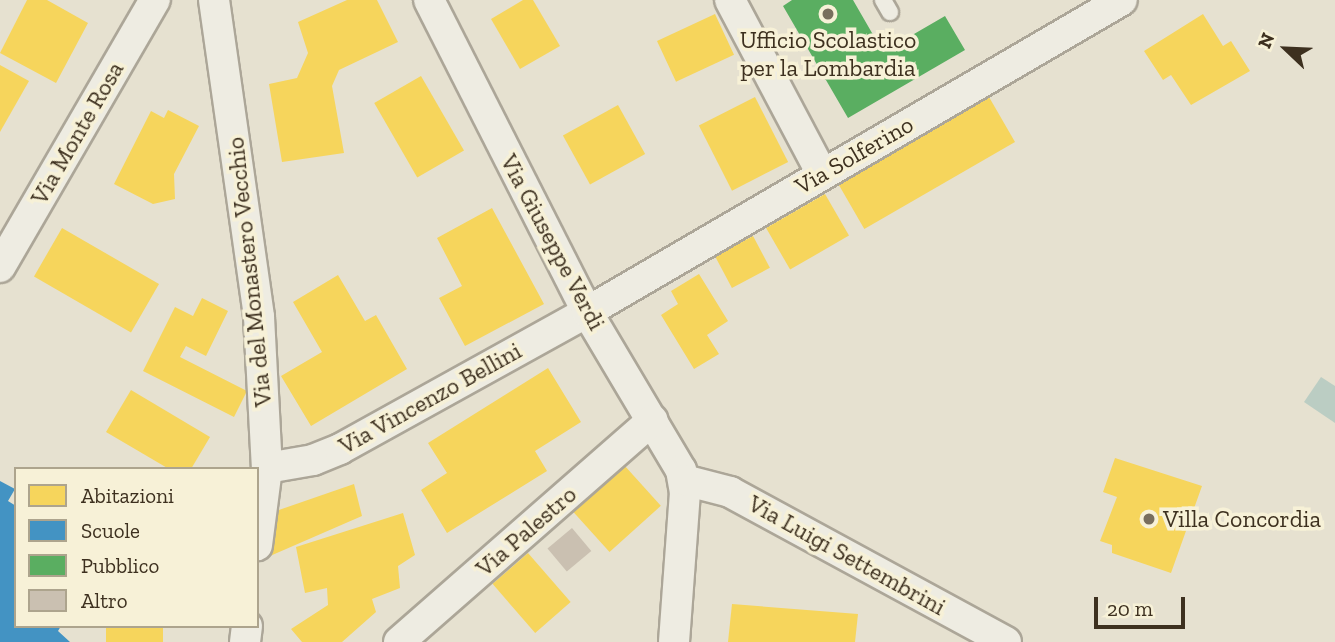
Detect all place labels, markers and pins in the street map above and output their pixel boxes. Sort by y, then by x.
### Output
marker: Ufficio Scolastico per la Lombardia [820,6,836,22]
place label: Ufficio Scolastico per la Lombardia [740,26,916,82]
place label: Villa Concordia [1163,505,1321,533]
marker: Villa Concordia [1141,511,1157,527]

